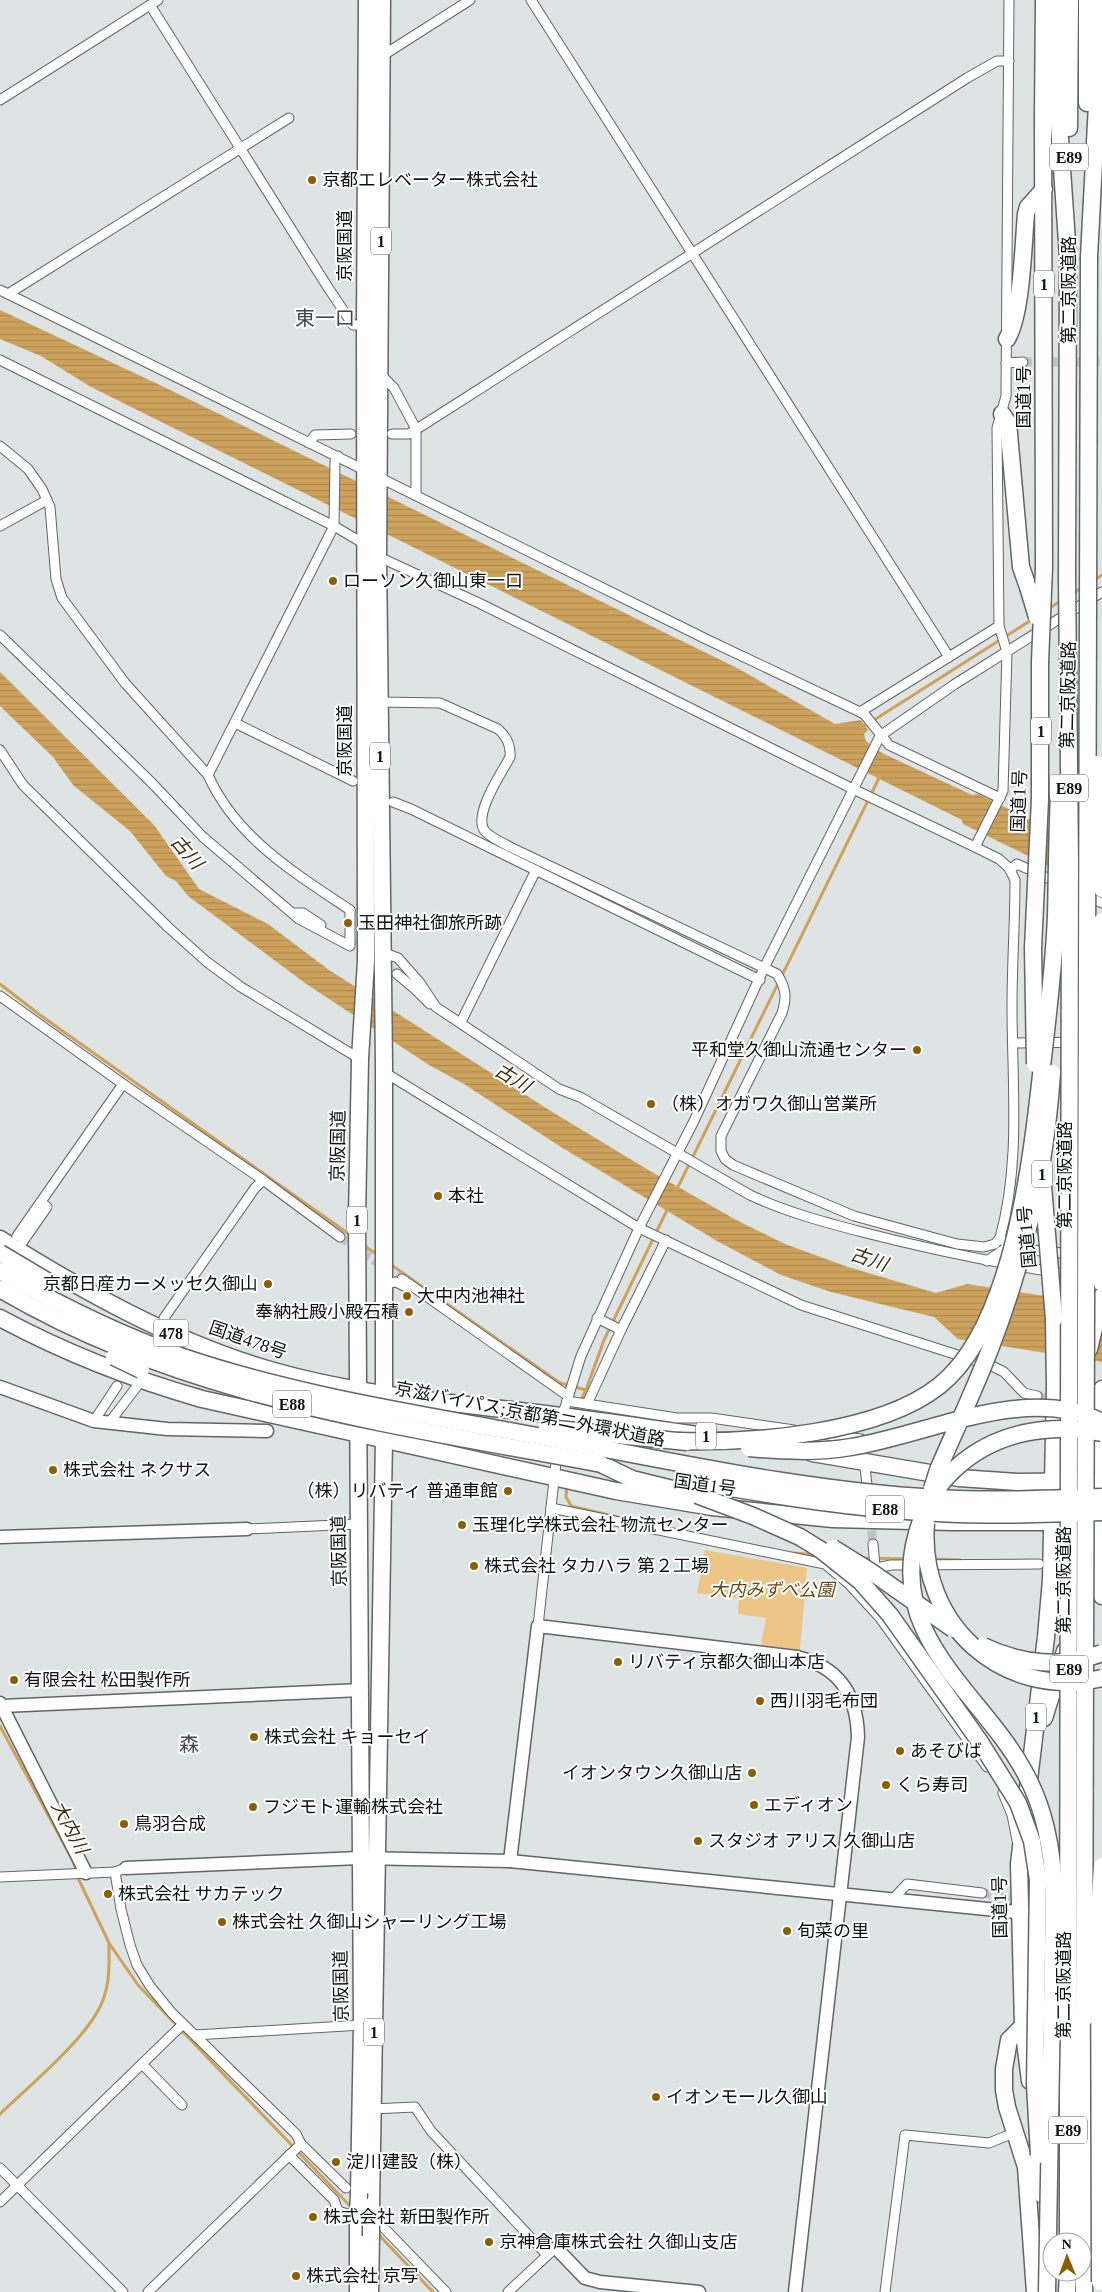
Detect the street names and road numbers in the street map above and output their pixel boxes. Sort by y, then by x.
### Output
road number: E89 [1050,144,1088,170]
street label: 京阪国道 [335,210,355,282]
road number: 1 [371,228,391,255]
street label: 第二京阪道路 [1059,236,1079,344]
road number: 1 [1034,270,1054,298]
street label: 国道1号 [1014,366,1034,429]
street label: 第二京阪道路 [1057,641,1079,749]
street label: 京阪国道 [335,705,355,777]
road number: 1 [1031,718,1051,744]
road number: 1 [370,742,390,769]
street label: 国道1号 [1008,769,1030,833]
road number: E89 [1050,774,1088,801]
street label: 京阪国道 [327,1110,349,1182]
street label: 第二京阪道路 [1055,1121,1075,1229]
road number: 1 [1032,1160,1052,1188]
street label: 国道1号 [1014,1205,1040,1269]
road number: 1 [347,1206,367,1234]
street label: 国道478号 [206,1317,290,1363]
road number: 478 [154,1320,188,1346]
street label: 京滋バイパス;京都第二外環状道路 [393,1378,667,1450]
road number: E88 [273,1390,311,1418]
road number: 1 [696,1422,716,1450]
street label: 国道1号 [672,1471,738,1499]
road number: E88 [866,1496,904,1522]
street label: 京阪国道 [328,1515,350,1587]
street label: 第二京阪道路 [1054,1526,1074,1634]
road number: E89 [1050,1656,1088,1682]
road number: 1 [1026,1704,1046,1730]
street label: 国道1号 [989,1875,1011,1939]
street label: 第二京阪道路 [1054,1931,1074,2039]
street label: 京阪国道 [330,1950,352,2022]
road number: 1 [364,2018,384,2045]
road number: E89 [1049,2116,1087,2144]

